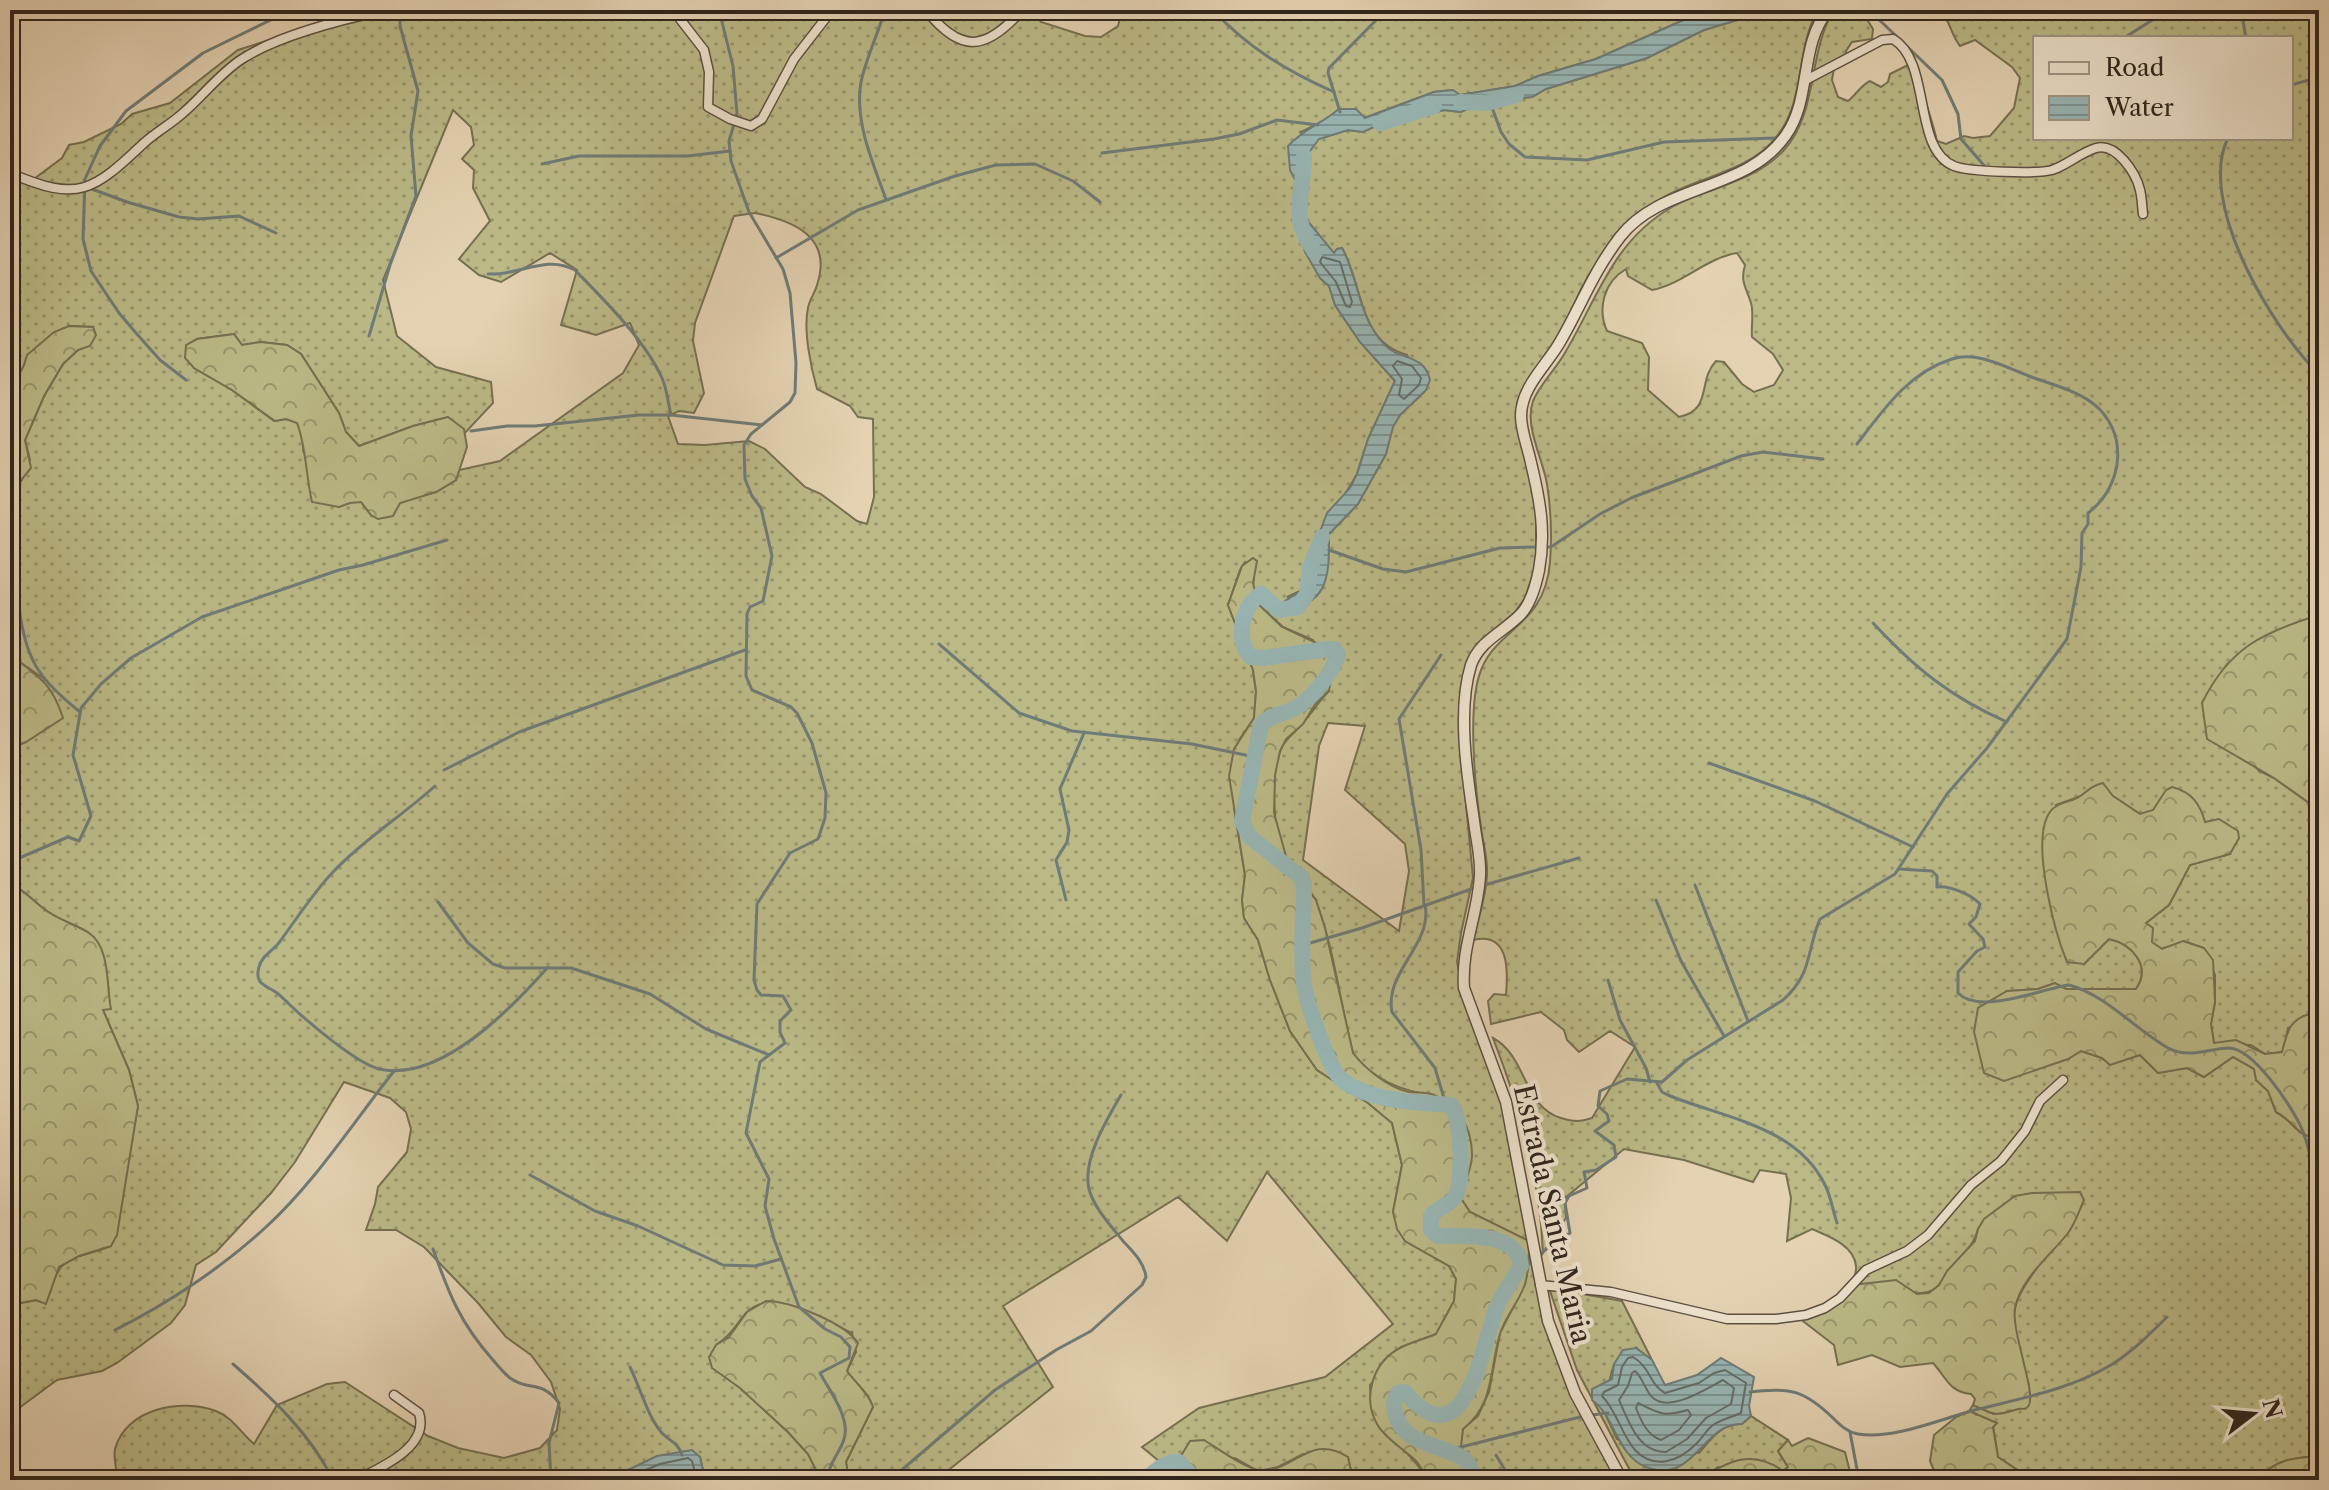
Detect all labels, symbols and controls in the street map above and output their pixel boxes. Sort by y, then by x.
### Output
legend [2033,36,2293,140]
text: Road [2105,53,2165,82]
text: Water [2104,93,2174,122]
street label: Estrada Santa Maria [1507,1081,1599,1347]
north arrow [2213,1374,2293,1454]
text: N [2256,1396,2287,1422]

